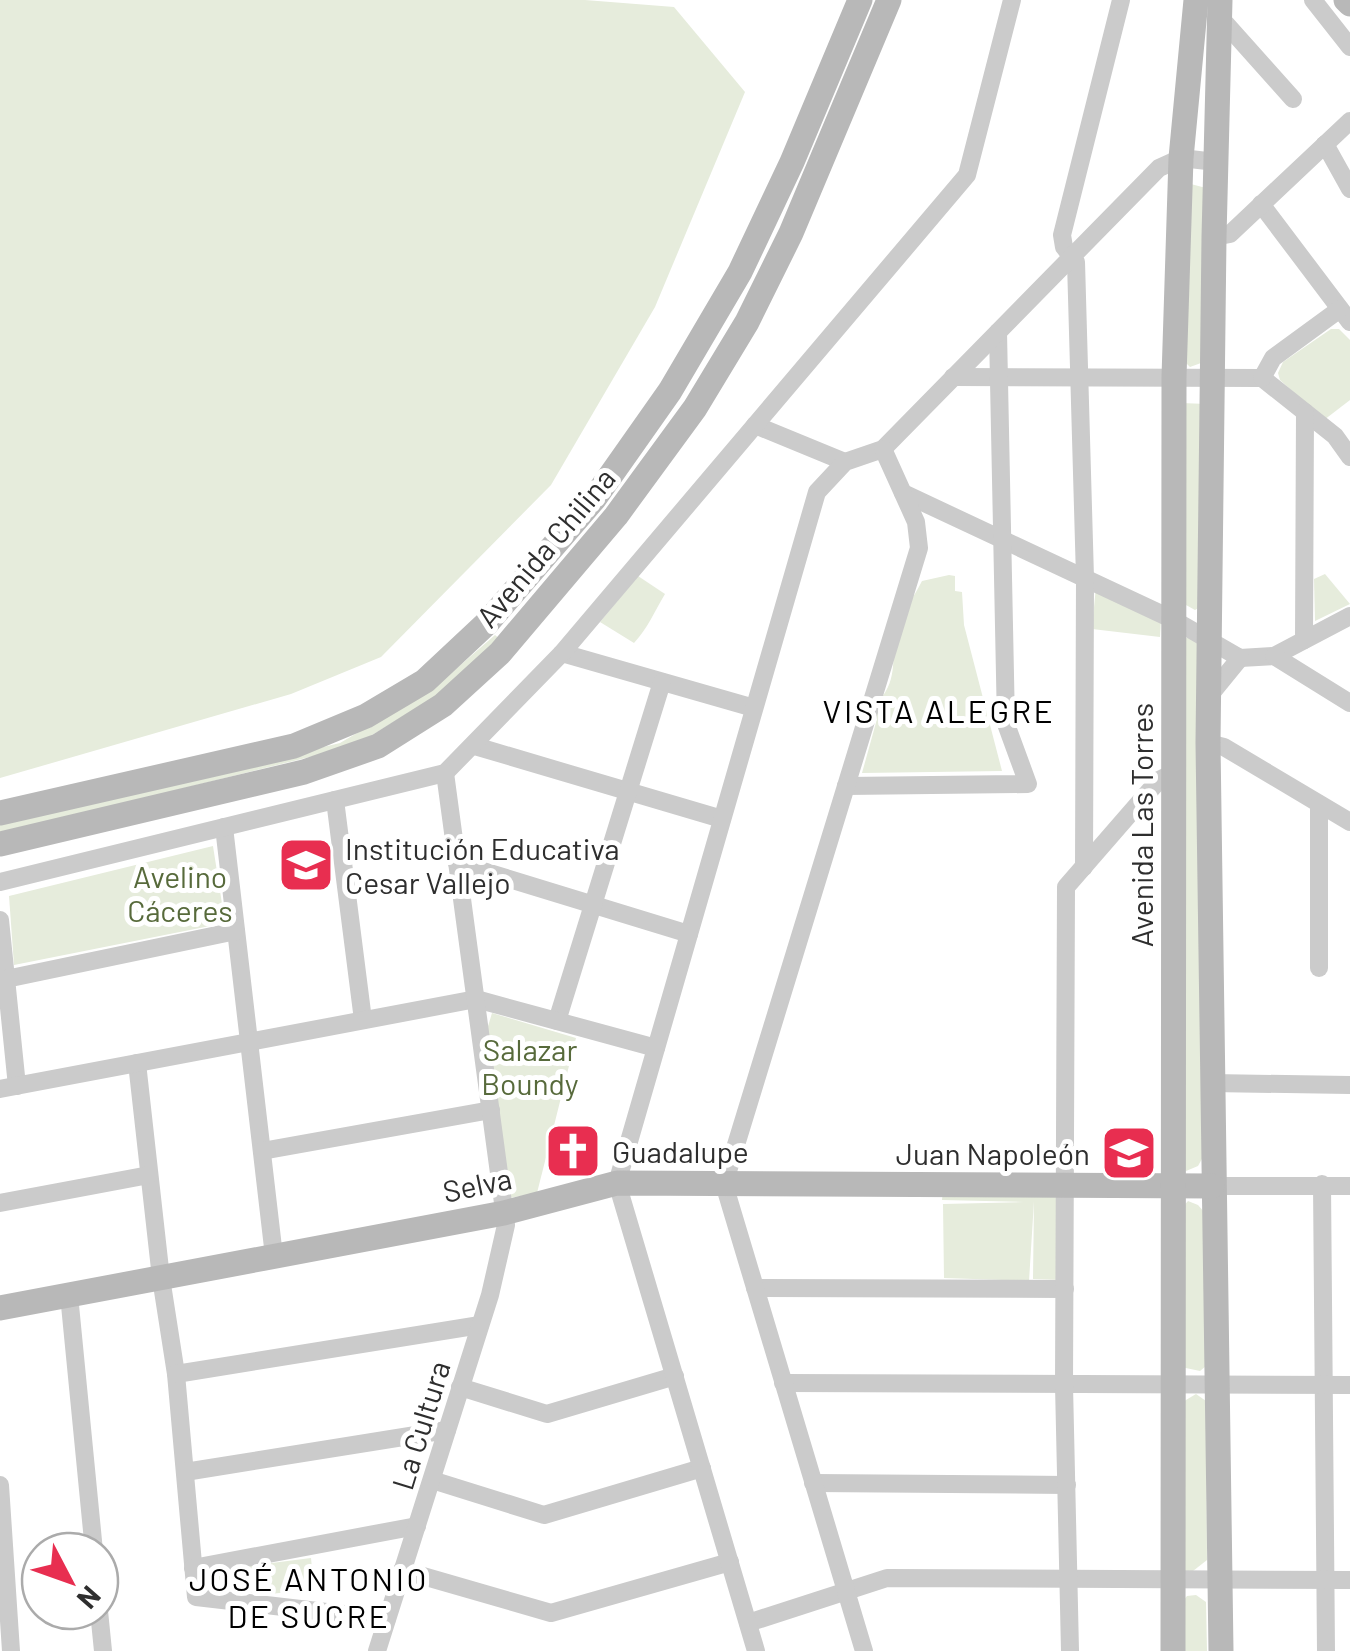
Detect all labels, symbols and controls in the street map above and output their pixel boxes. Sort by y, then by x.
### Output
street label: Avenida Chilina [468,460,622,634]
district label: VISTA ALEGRE [823,691,1055,729]
street label: Avenida Las Torres [1123,703,1159,947]
place label: Institución Educativa Cesar Vallejo [345,830,620,900]
school or university icon: Institución Educativa Cesar Vallejo [276,835,336,895]
park label: Avelino Cáceres [127,858,233,928]
park label: Salazar Boundy [481,1031,579,1101]
church icon: Guadalupe [543,1121,603,1181]
school or university icon: Juan Napoleón [1099,1123,1159,1183]
place label: Guadalupe [612,1133,749,1169]
place label: Juan Napoleón [896,1135,1090,1171]
street label: Selva [439,1159,515,1209]
street label: La Cultura [383,1356,457,1494]
north arrow [20,1531,120,1631]
district label: JOSÉ ANTONIO DE SUCRE [189,1559,429,1634]
text: N [71,1580,109,1616]

